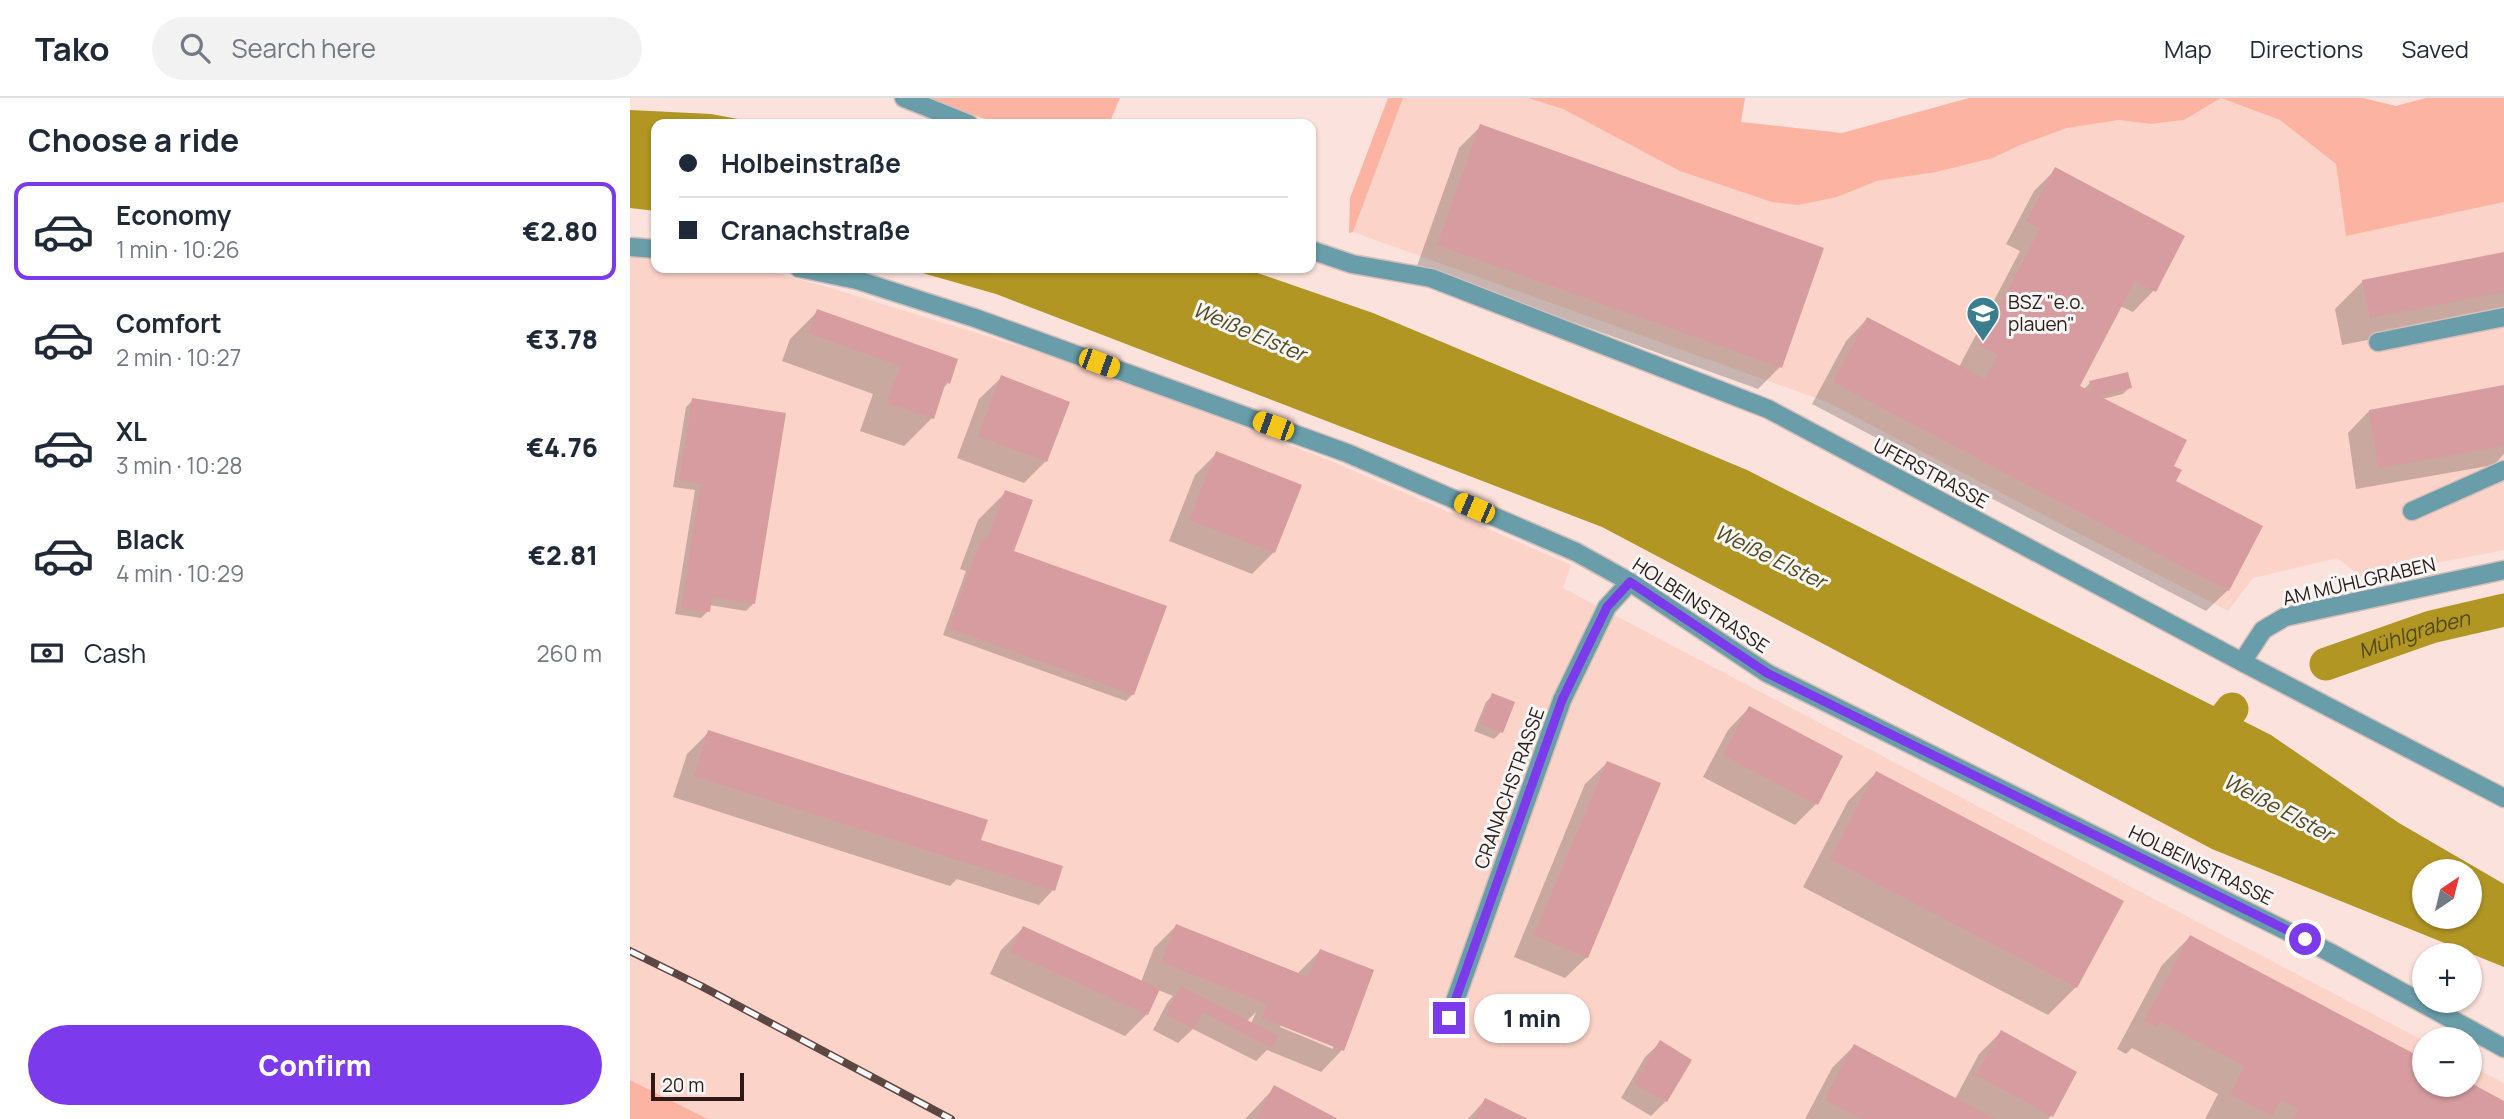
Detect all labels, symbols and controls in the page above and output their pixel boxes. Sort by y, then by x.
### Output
search box [152,17,642,80]
text: Tako [35,26,110,71]
icon: search [176,29,214,67]
text: Search here [232,30,376,66]
text: Map [2164,32,2212,65]
text: Directions [2250,32,2363,65]
text: Saved [2401,32,2469,65]
text: Choose a ride [28,118,239,162]
text: Holbeinstraße [721,145,901,181]
text: Economy [116,197,231,233]
icon: car [32,200,95,263]
text: Cranachstraße [721,212,910,248]
text: €2.80 [522,213,598,249]
text: 1 min · 10:26 [116,233,240,265]
place label: BSZ "e.o. plauen" [2008,289,2085,337]
school or university icon: BSZ "e.o. plauen" [1964,294,2002,343]
water label: Weiße Elster [1189,295,1312,368]
text: Comfort [116,305,222,341]
icon: car [32,308,95,371]
text: €3.78 [526,321,598,357]
text: 2 min · 10:27 [116,341,241,373]
car [1076,346,1123,380]
car [1250,409,1297,443]
text: XL [116,413,147,449]
icon: car [32,416,95,479]
text: €4.76 [526,429,598,465]
street label: UFERSTRASSE [1869,432,1993,514]
text: 3 min · 10:28 [116,449,243,481]
car [1451,490,1498,526]
water label: Weiße Elster [1710,517,1833,596]
text: Black [116,521,184,557]
icon: car [32,524,95,587]
text: €2.81 [528,537,598,573]
street label: HOLBEINSTRASSE [1628,551,1774,659]
street label: AM MÜHLGRABEN [2280,551,2438,611]
text: 4 min · 10:29 [116,557,244,589]
water label: Mühlgraben [2354,603,2474,665]
icon: cash [28,634,66,672]
text: Cash [84,635,146,671]
text: 260 m [536,637,602,669]
street label: CRANACHSTRASSE [1468,704,1550,872]
water label: Weiße Elster [2219,767,2340,849]
street label: HOLBEINSTRASSE [2124,819,2278,911]
north arrow [2412,859,2482,929]
map controls [2412,859,2482,1097]
route start [2289,923,2321,955]
button: + [2412,943,2482,1013]
callout: 1 min [1474,993,1589,1042]
route end [1433,1002,1465,1034]
text: 1 min [1503,1002,1561,1034]
button: Confirm [28,1025,602,1105]
button: − [2412,1027,2482,1097]
scale bar [651,1070,744,1102]
text: 20 m [662,1072,704,1098]

